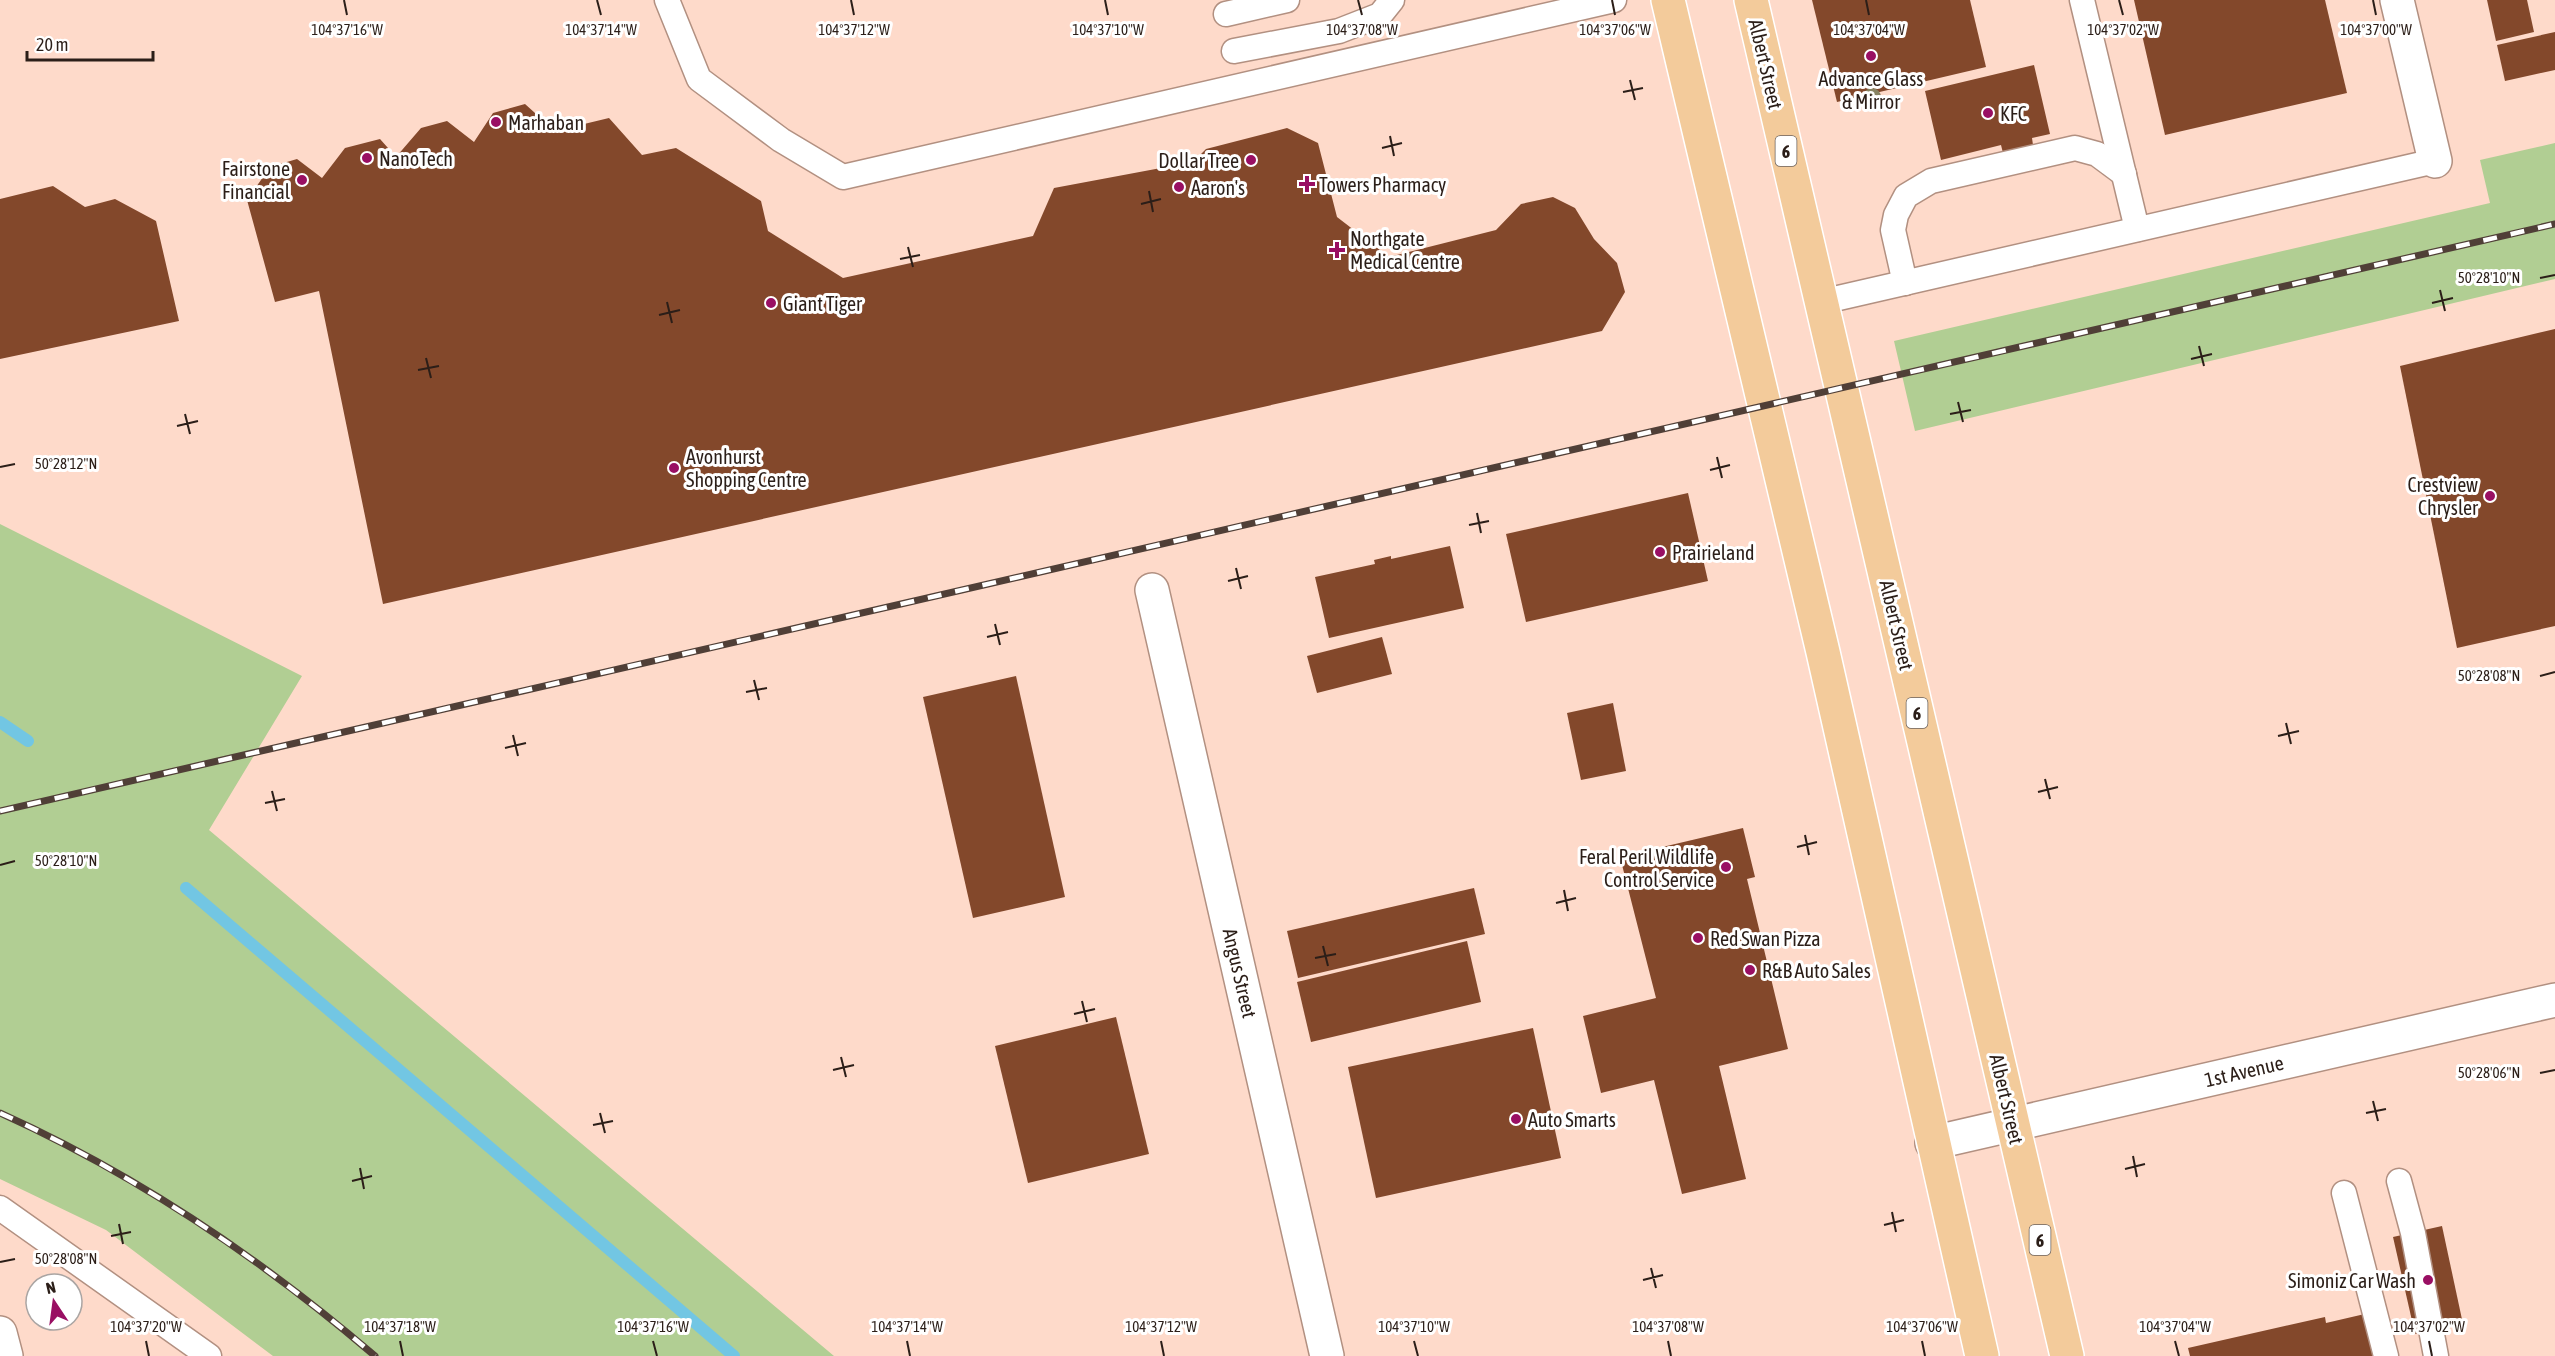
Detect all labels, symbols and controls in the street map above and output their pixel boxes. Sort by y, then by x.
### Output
street label: Albert Street [1744,17,1788,112]
text: 104°37'16"W [311,21,383,38]
text: 104°37'14"W [565,21,637,38]
text: 104°37'12"W [818,21,890,38]
text: 104°37'10"W [1072,21,1144,38]
text: 104°37'08"W [1326,21,1398,38]
text: 104°37'06"W [1579,21,1651,38]
text: 104°37'04"W [1833,21,1905,38]
text: 104°37'02"W [2087,21,2159,38]
text: 104°37'00"W [2340,21,2412,38]
scale bar [27,24,153,62]
text: 20 m [36,34,68,55]
marker: Advance Glass & Mirror [1864,49,1878,63]
place label: Advance Glass & Mirror [1819,67,1923,113]
place label: KFC [2000,102,2027,125]
marker: KFC [1981,106,1995,120]
place label: Marhaban [508,111,584,134]
marker: Marhaban [489,115,503,129]
road number: 6 [1776,136,1796,166]
place label: NanoTech [379,147,453,170]
place label: Dollar Tree [1158,149,1239,172]
marker: NanoTech [360,151,374,165]
marker: Dollar Tree [1244,153,1258,167]
place label: Fairstone Financial [222,157,291,203]
marker: Fairstone Financial [295,173,309,187]
place label: Towers Pharmacy [1319,173,1446,196]
place label: Aaron's [1191,176,1245,199]
marker: Towers Pharmacy [1300,177,1314,191]
marker: Aaron's [1172,180,1186,194]
place label: Northgate Medical Centre [1350,227,1460,273]
marker: Northgate Medical Centre [1328,241,1346,259]
text: 50°28'10"N [2458,269,2520,286]
place label: Giant Tiger [783,292,863,315]
marker: Giant Tiger [764,296,778,310]
place label: Avonhurst Shopping Centre [686,445,807,491]
text: 50°28'12"N [35,455,97,472]
marker: Avonhurst Shopping Centre [667,461,681,475]
place label: Crestview Chrysler [2408,473,2479,519]
marker: Crestview Chrysler [2483,489,2497,503]
place label: Prairieland [1672,541,1755,564]
marker: Prairieland [1653,545,1667,559]
street label: Albert Street [1875,578,1919,673]
text: 50°28'08"N [2458,667,2520,684]
road number: 6 [1906,698,1928,728]
place label: Feral Peril Wildlife Control Service [1579,845,1714,891]
text: 50°28'10"N [35,852,97,869]
marker: Feral Peril Wildlife Control Service [1719,860,1733,874]
street label: Angus Street [1219,926,1262,1020]
place label: Red Swan Pizza [1710,927,1821,950]
marker: Red Swan Pizza [1691,931,1705,945]
place label: R&B Auto Sales [1762,959,1871,982]
marker: R&B Auto Sales [1743,963,1757,977]
street label: 1st Avenue [2202,1051,2286,1091]
street label: Albert Street [1985,1052,2029,1147]
text: 50°28'06"N [2458,1064,2520,1081]
place label: Auto Smarts [1528,1108,1616,1131]
marker: Auto Smarts [1509,1112,1523,1126]
road number: 6 [2030,1225,2050,1255]
text: 50°28'08"N [35,1250,97,1267]
place label: Simoniz Car Wash [2288,1269,2416,1292]
north arrow [24,1272,84,1332]
marker: Simoniz Car Wash [2421,1273,2435,1287]
text: N [44,1278,57,1297]
text: 104°37'20"W [110,1318,182,1335]
text: 104°37'18"W [364,1318,436,1335]
text: 104°37'16"W [617,1318,689,1335]
text: 104°37'14"W [871,1318,943,1335]
text: 104°37'12"W [1125,1318,1197,1335]
text: 104°37'10"W [1378,1318,1450,1335]
text: 104°37'08"W [1632,1318,1704,1335]
text: 104°37'06"W [1886,1318,1958,1335]
text: 104°37'04"W [2139,1318,2211,1335]
text: 104°37'02"W [2393,1318,2465,1335]

